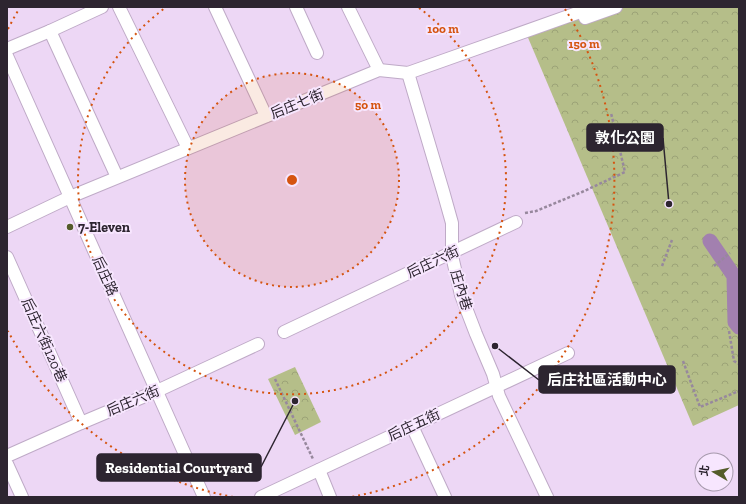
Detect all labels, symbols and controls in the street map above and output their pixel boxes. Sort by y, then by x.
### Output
text: 100 m [427,22,459,36]
text: 150 m [569,37,600,51]
street label: 后庄七街 [268,86,326,122]
text: 50 m [355,98,381,112]
callout: 敦化公園 [587,124,663,151]
text: 敦化公園 [595,129,655,147]
centre of rings [285,173,299,187]
place label: 7-Eleven [78,219,131,236]
marker: 7-Eleven [65,222,75,232]
street label: 后庄六街 [404,242,462,282]
street label: 后庄路 [89,253,121,299]
street label: 庄內巷 [447,267,475,313]
street label: 后庄六街120巷 [18,295,70,385]
callout: 后庄社區活動中心 [539,366,675,393]
text: 后庄社區活動中心 [547,371,667,389]
street label: 后庄六街 [104,382,162,420]
street label: 后庄五街 [385,405,443,445]
north arrow [694,452,734,492]
callout: Residential Courtyard [97,454,261,481]
text: Residential Courtyard [105,459,253,477]
text: 北 [697,464,712,477]

